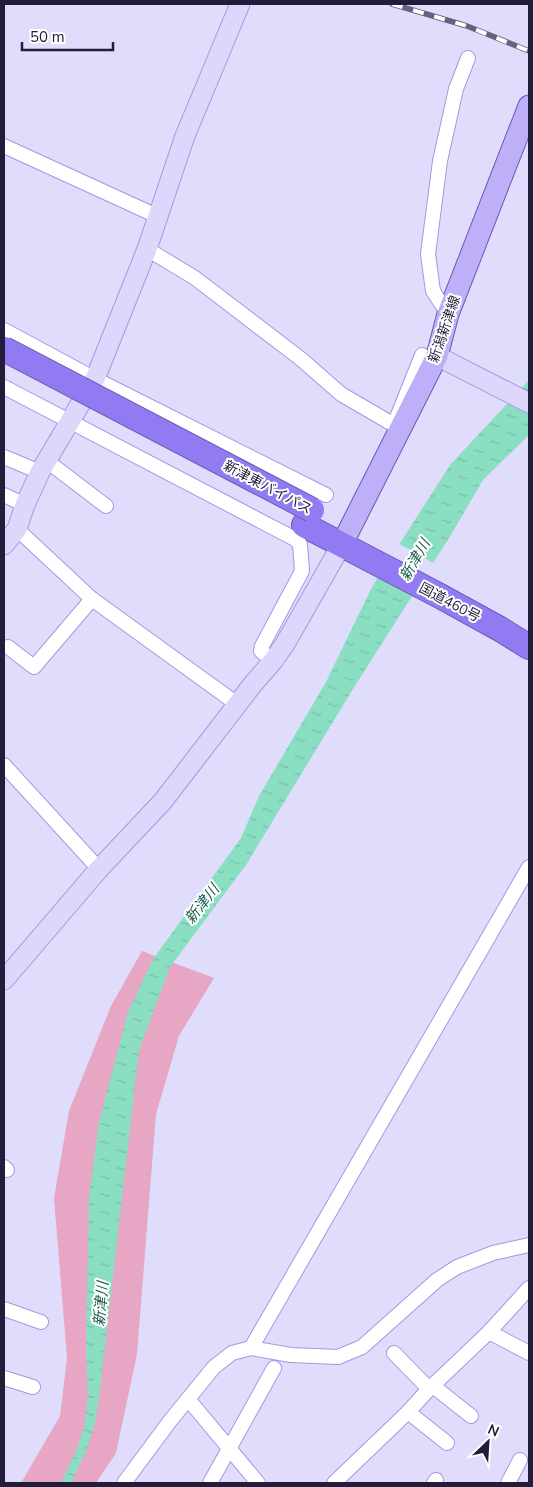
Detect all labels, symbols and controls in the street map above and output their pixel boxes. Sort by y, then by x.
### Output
scale bar [22,20,114,52]
text: 50 m [30,27,65,47]
street label: 新潟新津線 [424,293,465,365]
street label: 新津東バイパス [220,456,315,519]
water label: 新津川 [395,534,436,584]
street label: 国道460号 [416,578,484,627]
water label: 新津川 [180,879,225,928]
water label: 新津川 [89,1279,113,1327]
north arrow [463,1417,513,1467]
text: N [485,1420,502,1441]

